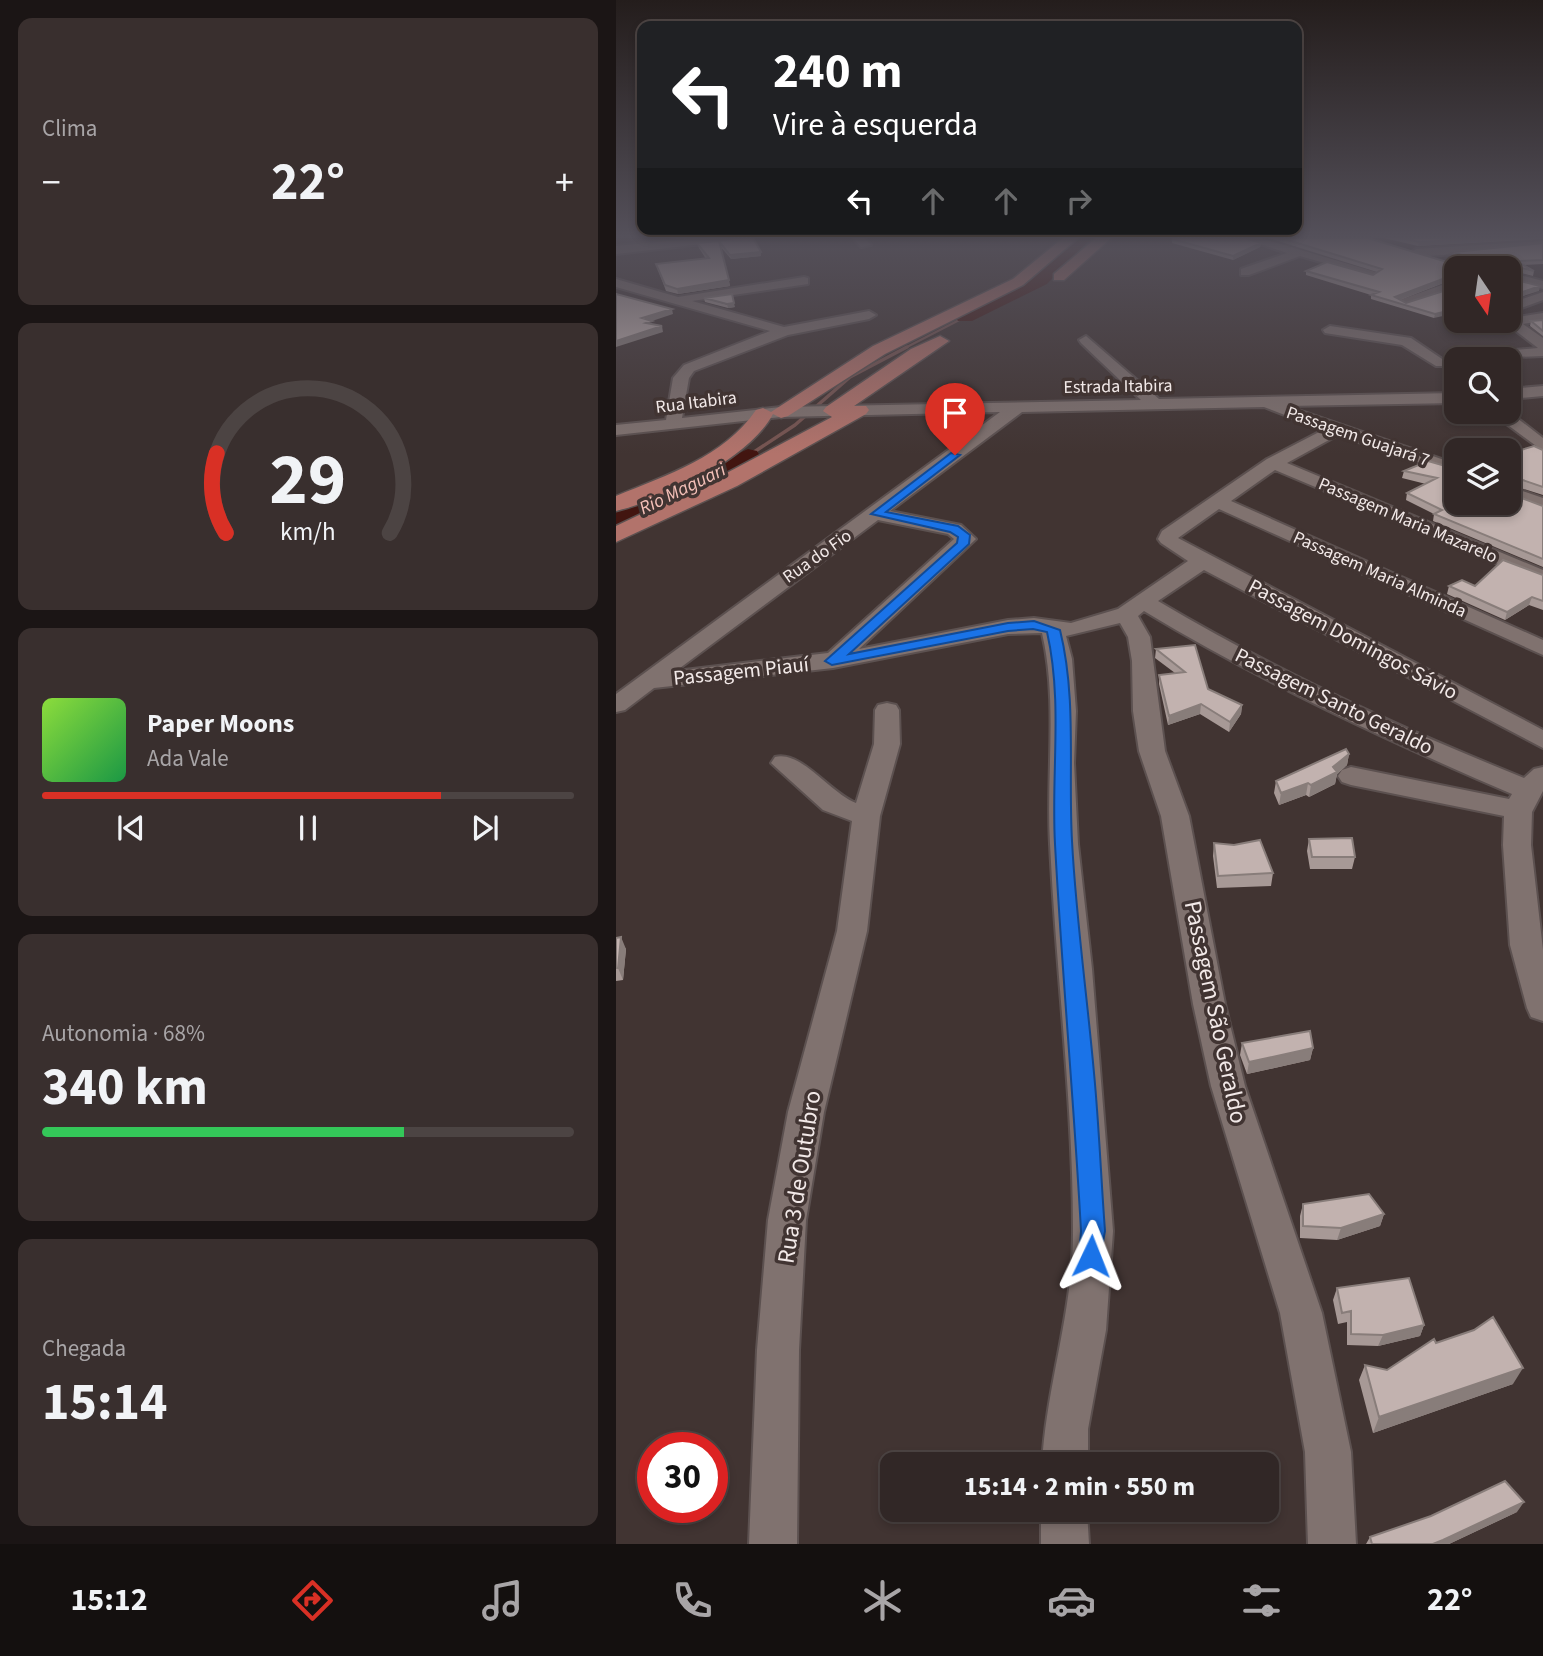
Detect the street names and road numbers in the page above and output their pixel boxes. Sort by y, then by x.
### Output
street label: Estrada Itabira [1063,373,1173,400]
street label: Rua Itabira [654,385,738,420]
street label: Passagem Guajará 7 [1283,400,1433,473]
street label: Passagem Maria Mazarelo [1314,471,1501,570]
street label: Rua do Fio [778,523,857,589]
street label: Passagem Maria Alminda [1289,525,1470,624]
street label: Passagem Domingos Sávio [1243,571,1463,707]
street label: Passagem Santo Geraldo [1230,640,1438,762]
street label: Passagem Piauí [672,649,811,693]
street label: Passagem São Geraldo [1175,897,1256,1127]
street label: Rua 3 de Outubro [769,1088,830,1266]

